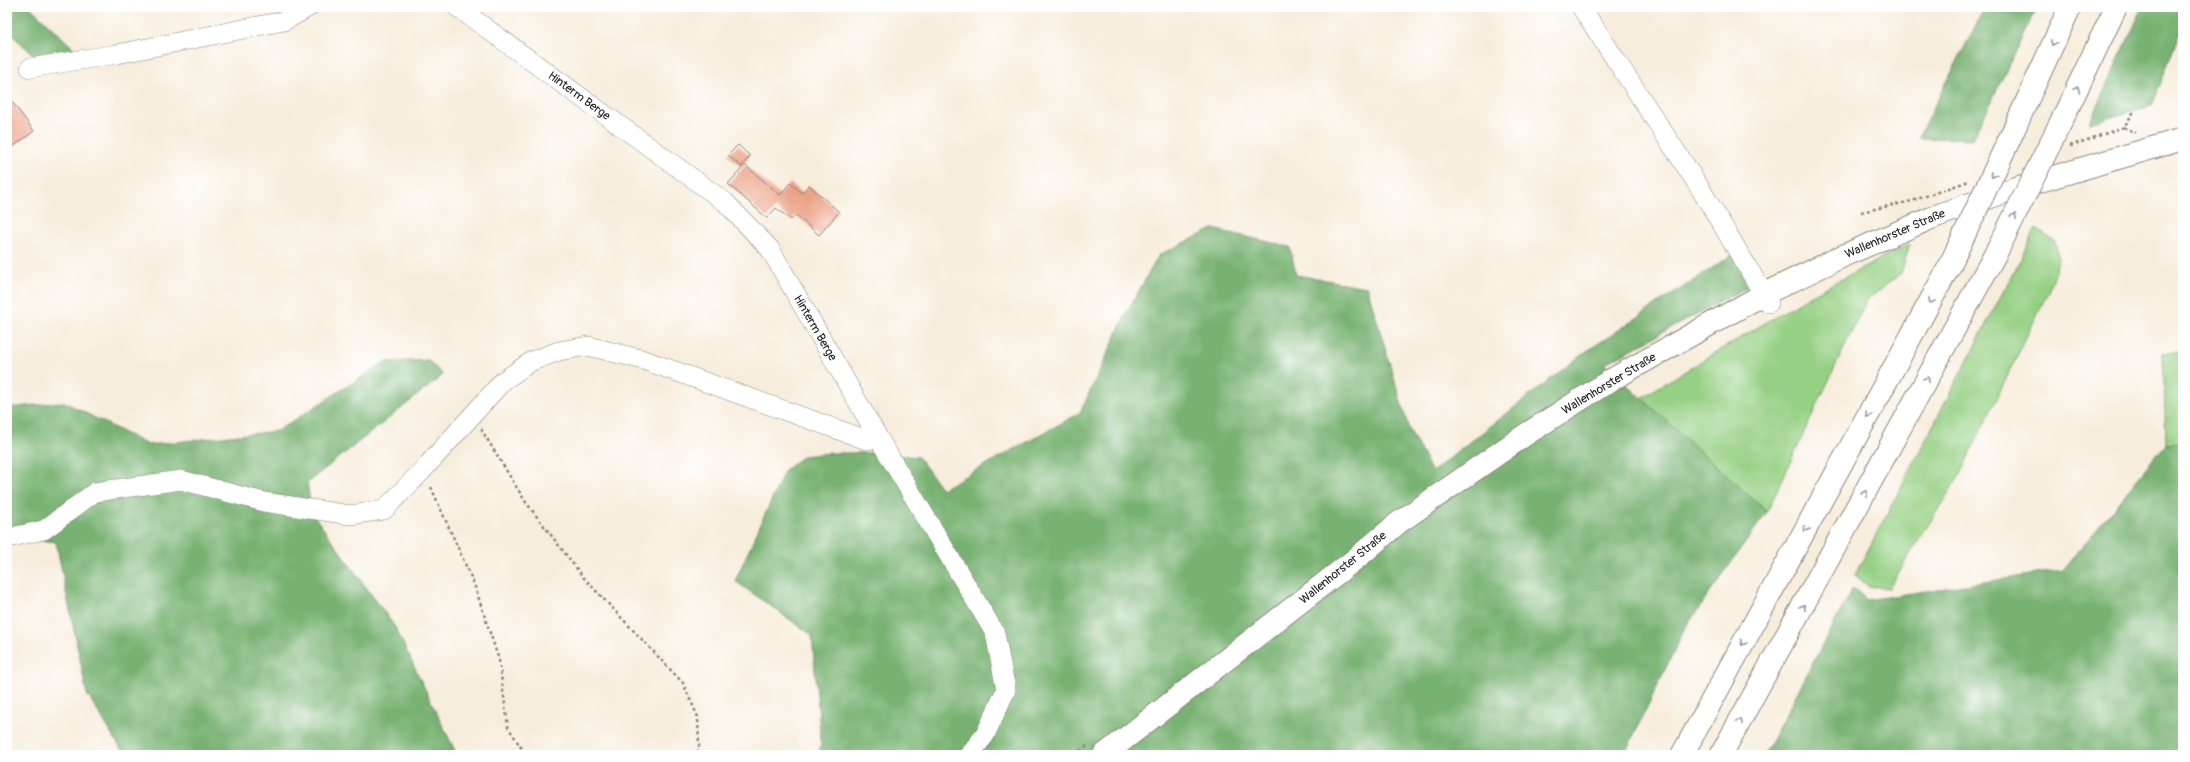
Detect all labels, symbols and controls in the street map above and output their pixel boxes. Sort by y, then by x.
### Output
one-way arrow [2050,39,2058,46]
street label: Hinterm Berge [545,68,613,124]
one-way arrow [2072,85,2080,93]
one-way arrow [1990,171,1998,178]
street label: Wallenhorster Straße [1843,206,1947,262]
one-way arrow [2009,212,2017,220]
street label: Hinterm Berge [790,292,840,364]
one-way arrow [1928,297,1935,304]
street label: Wallenhorster Straße [1559,350,1659,418]
one-way arrow [1922,375,1930,383]
one-way arrow [1866,411,1873,418]
one-way arrow [1860,490,1868,497]
one-way arrow [1803,525,1810,532]
street label: Wallenhorster Straße [1296,528,1390,608]
one-way arrow [1798,604,1806,611]
one-way arrow [1741,639,1748,646]
one-way arrow [1736,718,1743,725]

